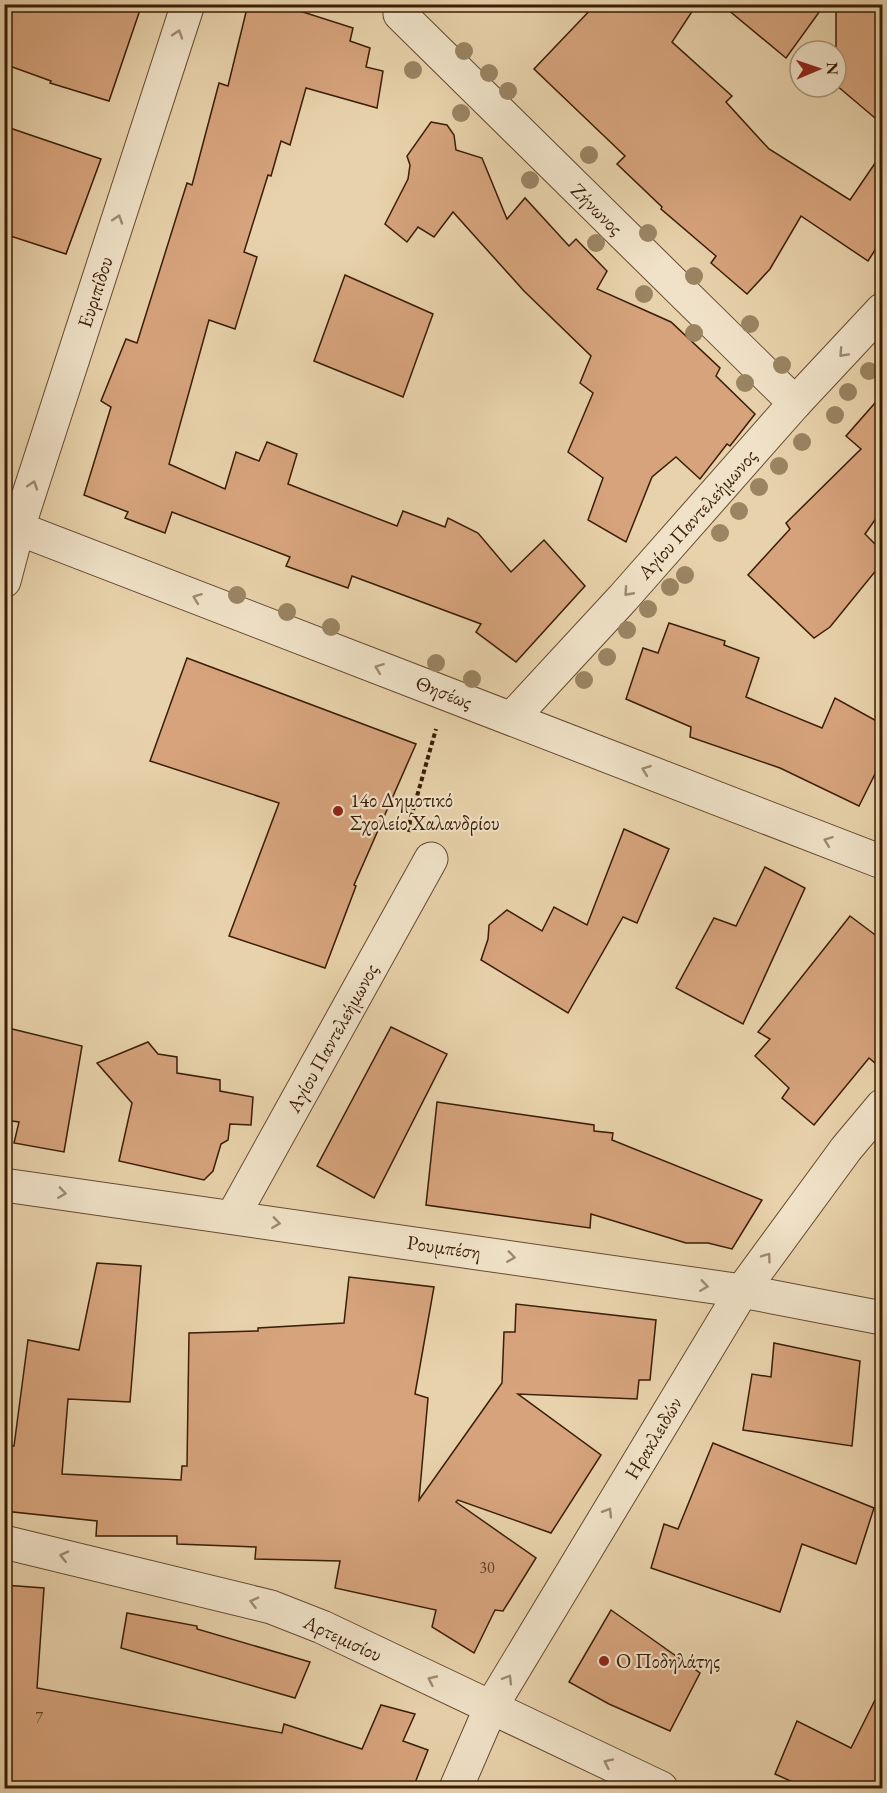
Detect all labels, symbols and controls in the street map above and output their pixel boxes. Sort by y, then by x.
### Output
one-way arrow [171,29,183,40]
north arrow [788,39,848,99]
text: N [822,62,843,75]
street label: Ζήνωνος [565,177,629,241]
one-way arrow [111,214,124,225]
street label: Ευριπίδου [71,253,119,331]
one-way arrow [839,345,850,356]
street label: Αγίου Παντελεήμωνος [631,443,762,585]
one-way arrow [25,480,38,491]
one-way arrow [624,585,635,595]
one-way arrow [192,592,202,605]
one-way arrow [374,662,384,675]
street label: Θησέως [412,669,476,715]
one-way arrow [641,765,652,777]
place label: 14ο Δημοτικό Σχολείο Χαλανδρίου [350,787,500,836]
marker: 14ο Δημοτικό Σχολείο Χαλανδρίου [331,804,345,818]
one-way arrow [823,835,834,848]
street label: Αγίου Παντελεήμωνος [280,959,384,1118]
one-way arrow [58,1186,67,1198]
one-way arrow [272,1216,281,1228]
street label: Ρουμπέση [405,1229,483,1265]
one-way arrow [506,1251,515,1263]
one-way arrow [760,1253,771,1264]
one-way arrow [699,1279,708,1291]
street label: Ηρακλειδών [618,1392,688,1484]
one-way arrow [601,1508,613,1518]
one-way arrow [59,1551,69,1564]
house number: 30 [479,1557,495,1578]
one-way arrow [249,1597,259,1610]
street label: Αρτεμισίου [299,1608,386,1667]
place label: Ο Ποδηλάτης [616,1648,720,1674]
marker: Ο Ποδηλάτης [597,1654,611,1668]
one-way arrow [428,1675,439,1687]
one-way arrow [500,1675,512,1685]
house number: 7 [35,1707,43,1728]
one-way arrow [604,1759,615,1771]

